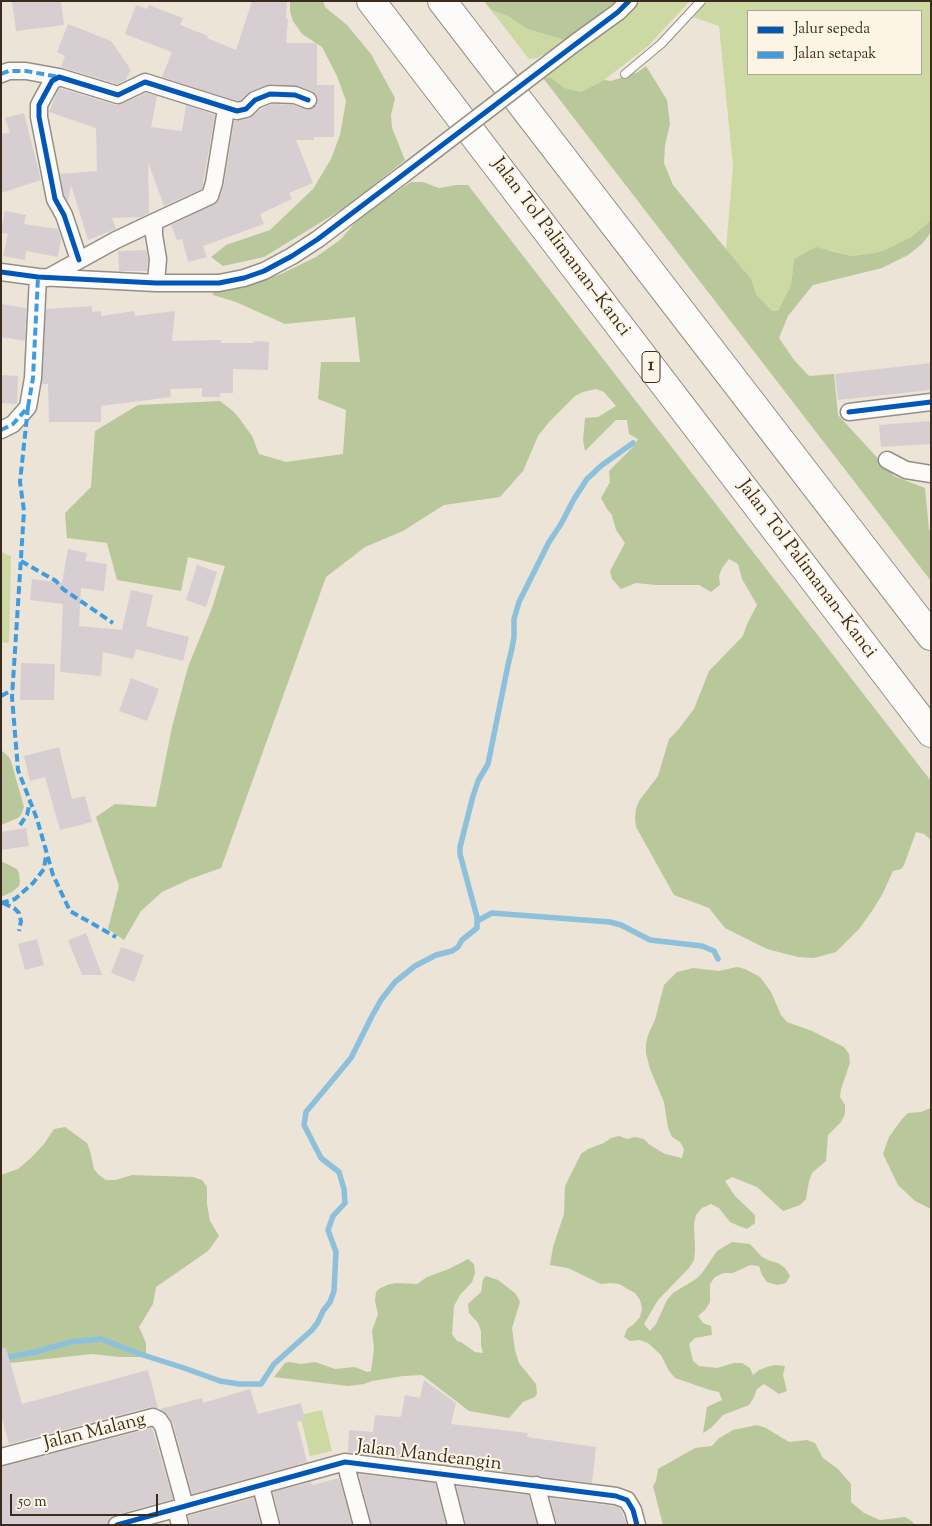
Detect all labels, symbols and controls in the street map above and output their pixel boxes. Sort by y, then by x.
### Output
legend [747,10,922,75]
text: Jalur sepeda [794,19,870,40]
text: Jalan setapak [794,44,877,65]
street label: Jalan Tol Palimanan–Kanci [485,154,635,342]
road number: 1 [642,352,660,382]
street label: Jalan Tol Palimanan–Kanci [731,476,881,664]
street label: Jalan Malang [42,1409,148,1457]
street label: Jalan Mandeangin [355,1437,503,1477]
scale bar [12,1484,160,1516]
text: 50 m [18,1492,47,1513]

